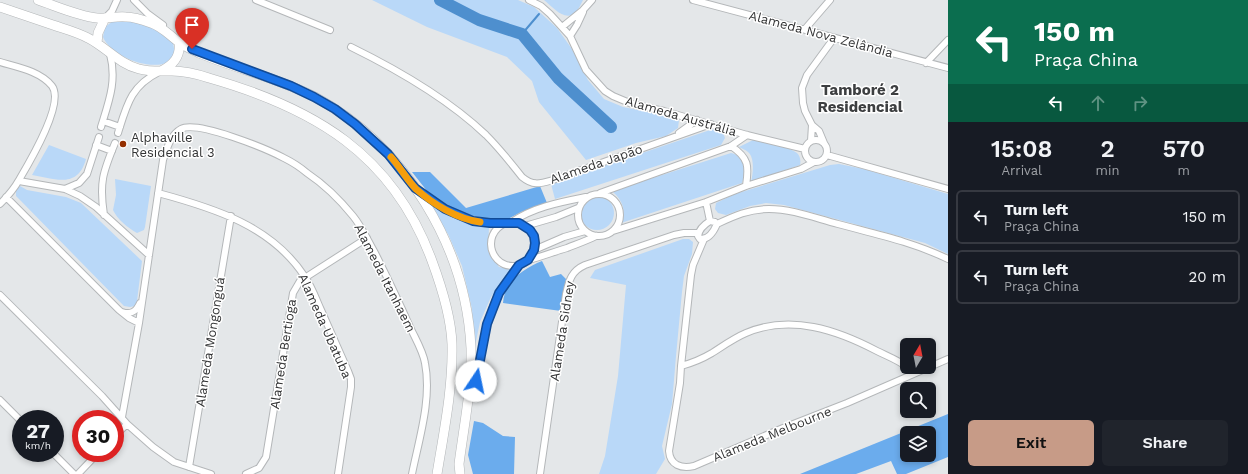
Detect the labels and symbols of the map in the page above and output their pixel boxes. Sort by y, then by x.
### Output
pin [175,8,209,49]
street label: Alameda Nova Zelândia [747,8,895,61]
district label: Tamboré 2 Residencial [817,81,903,116]
street label: Alameda Austrália [624,93,739,139]
place label: Alphaville Residencial 3 [131,130,215,160]
marker: Alphaville Residencial 3 [118,139,128,149]
street label: Alameda Japão [548,141,644,187]
street label: Alameda Itanhaem [351,221,419,335]
street label: Alameda Ubatuba [295,271,355,381]
street label: Alameda Mongonguá [192,275,228,408]
street label: Alameda Sidney [547,280,577,382]
street label: Alameda Bertioga [267,297,299,410]
north arrow [900,338,936,374]
position arrow [455,360,497,402]
street label: Alameda Melbourne [710,403,834,465]
speed limit sign: 30 [72,410,124,462]

